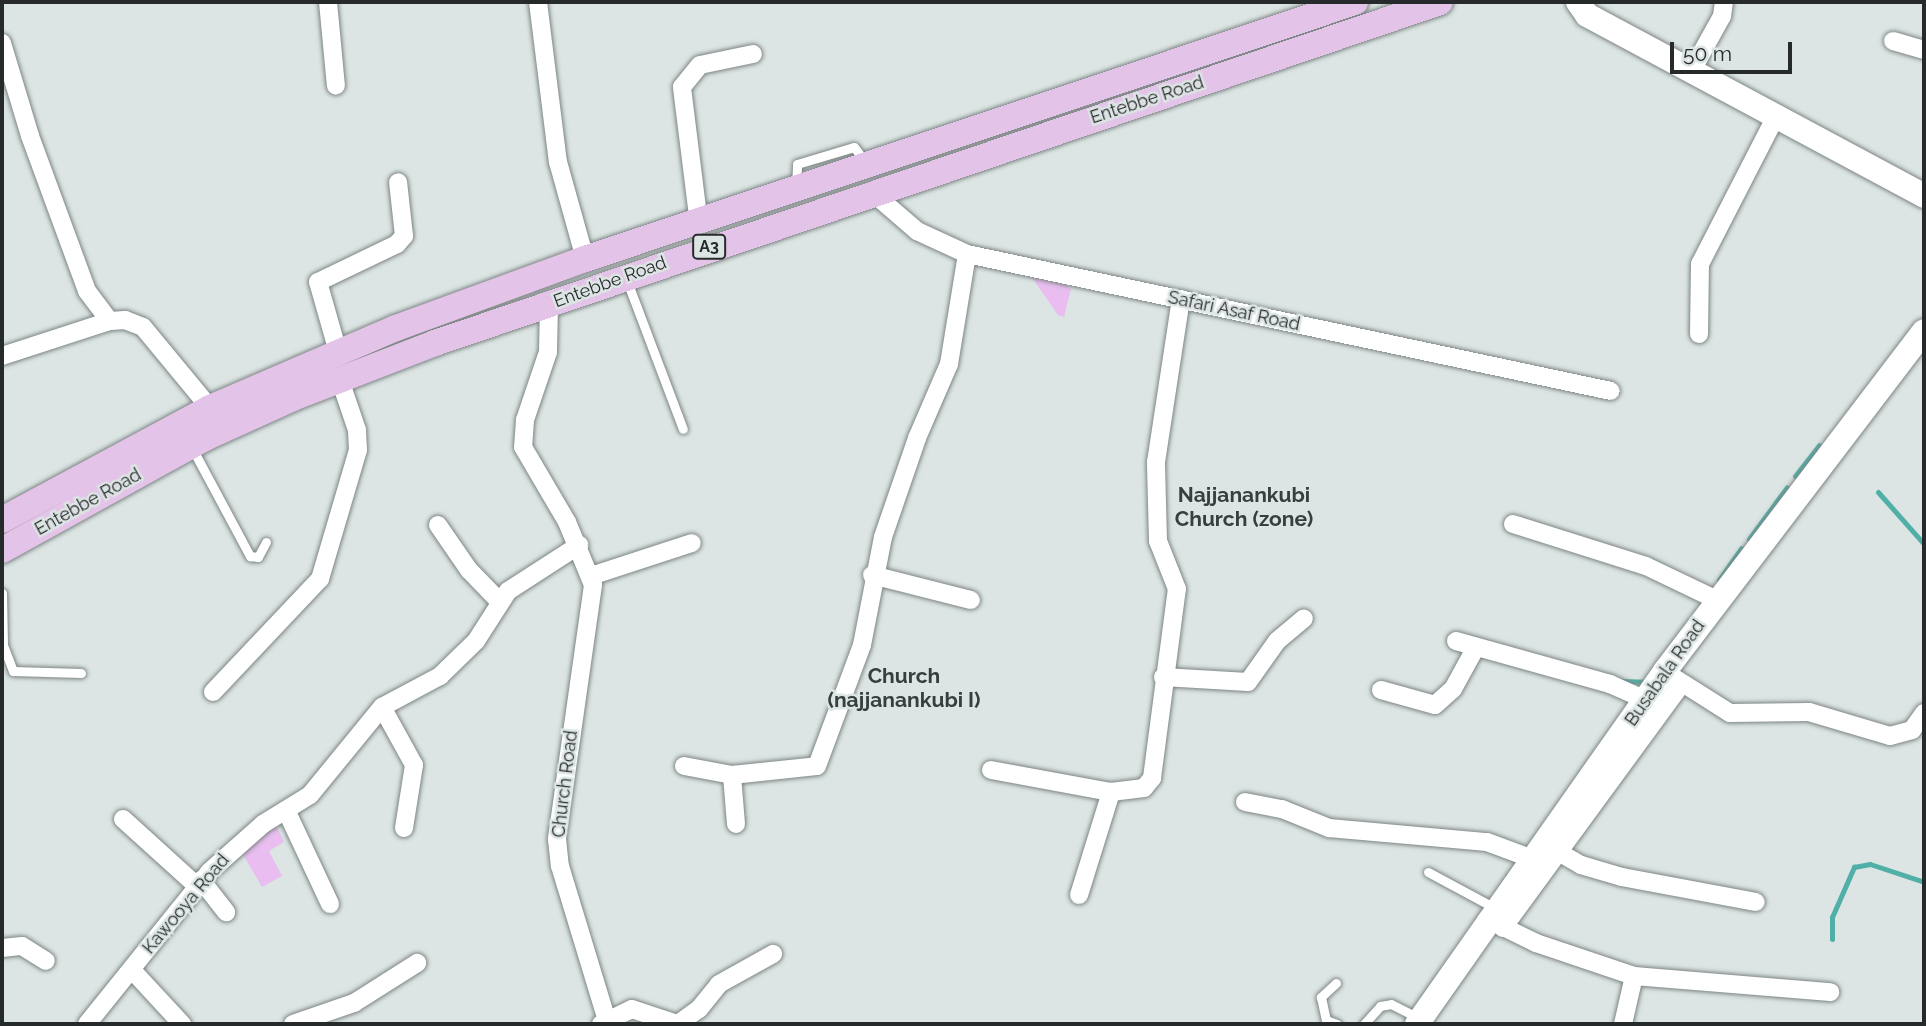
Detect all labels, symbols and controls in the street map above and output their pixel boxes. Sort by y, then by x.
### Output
scale bar [1674,28,1797,72]
text: 50 m [1683,41,1732,66]
street label: Entebbe Road [1087,71,1207,129]
road number: A3 [692,234,726,260]
street label: Entebbe Road [551,252,669,312]
street label: Safari Asaf Road [1166,286,1302,336]
street label: Entebbe Road [31,464,145,540]
district label: Najjanankubi Church (zone) [1175,482,1313,532]
street label: Busabala Road [1620,616,1710,730]
district label: Church (najjanankubi I) [827,663,981,713]
street label: Church Road [548,729,582,839]
street label: Kawooya Road [138,850,234,958]

